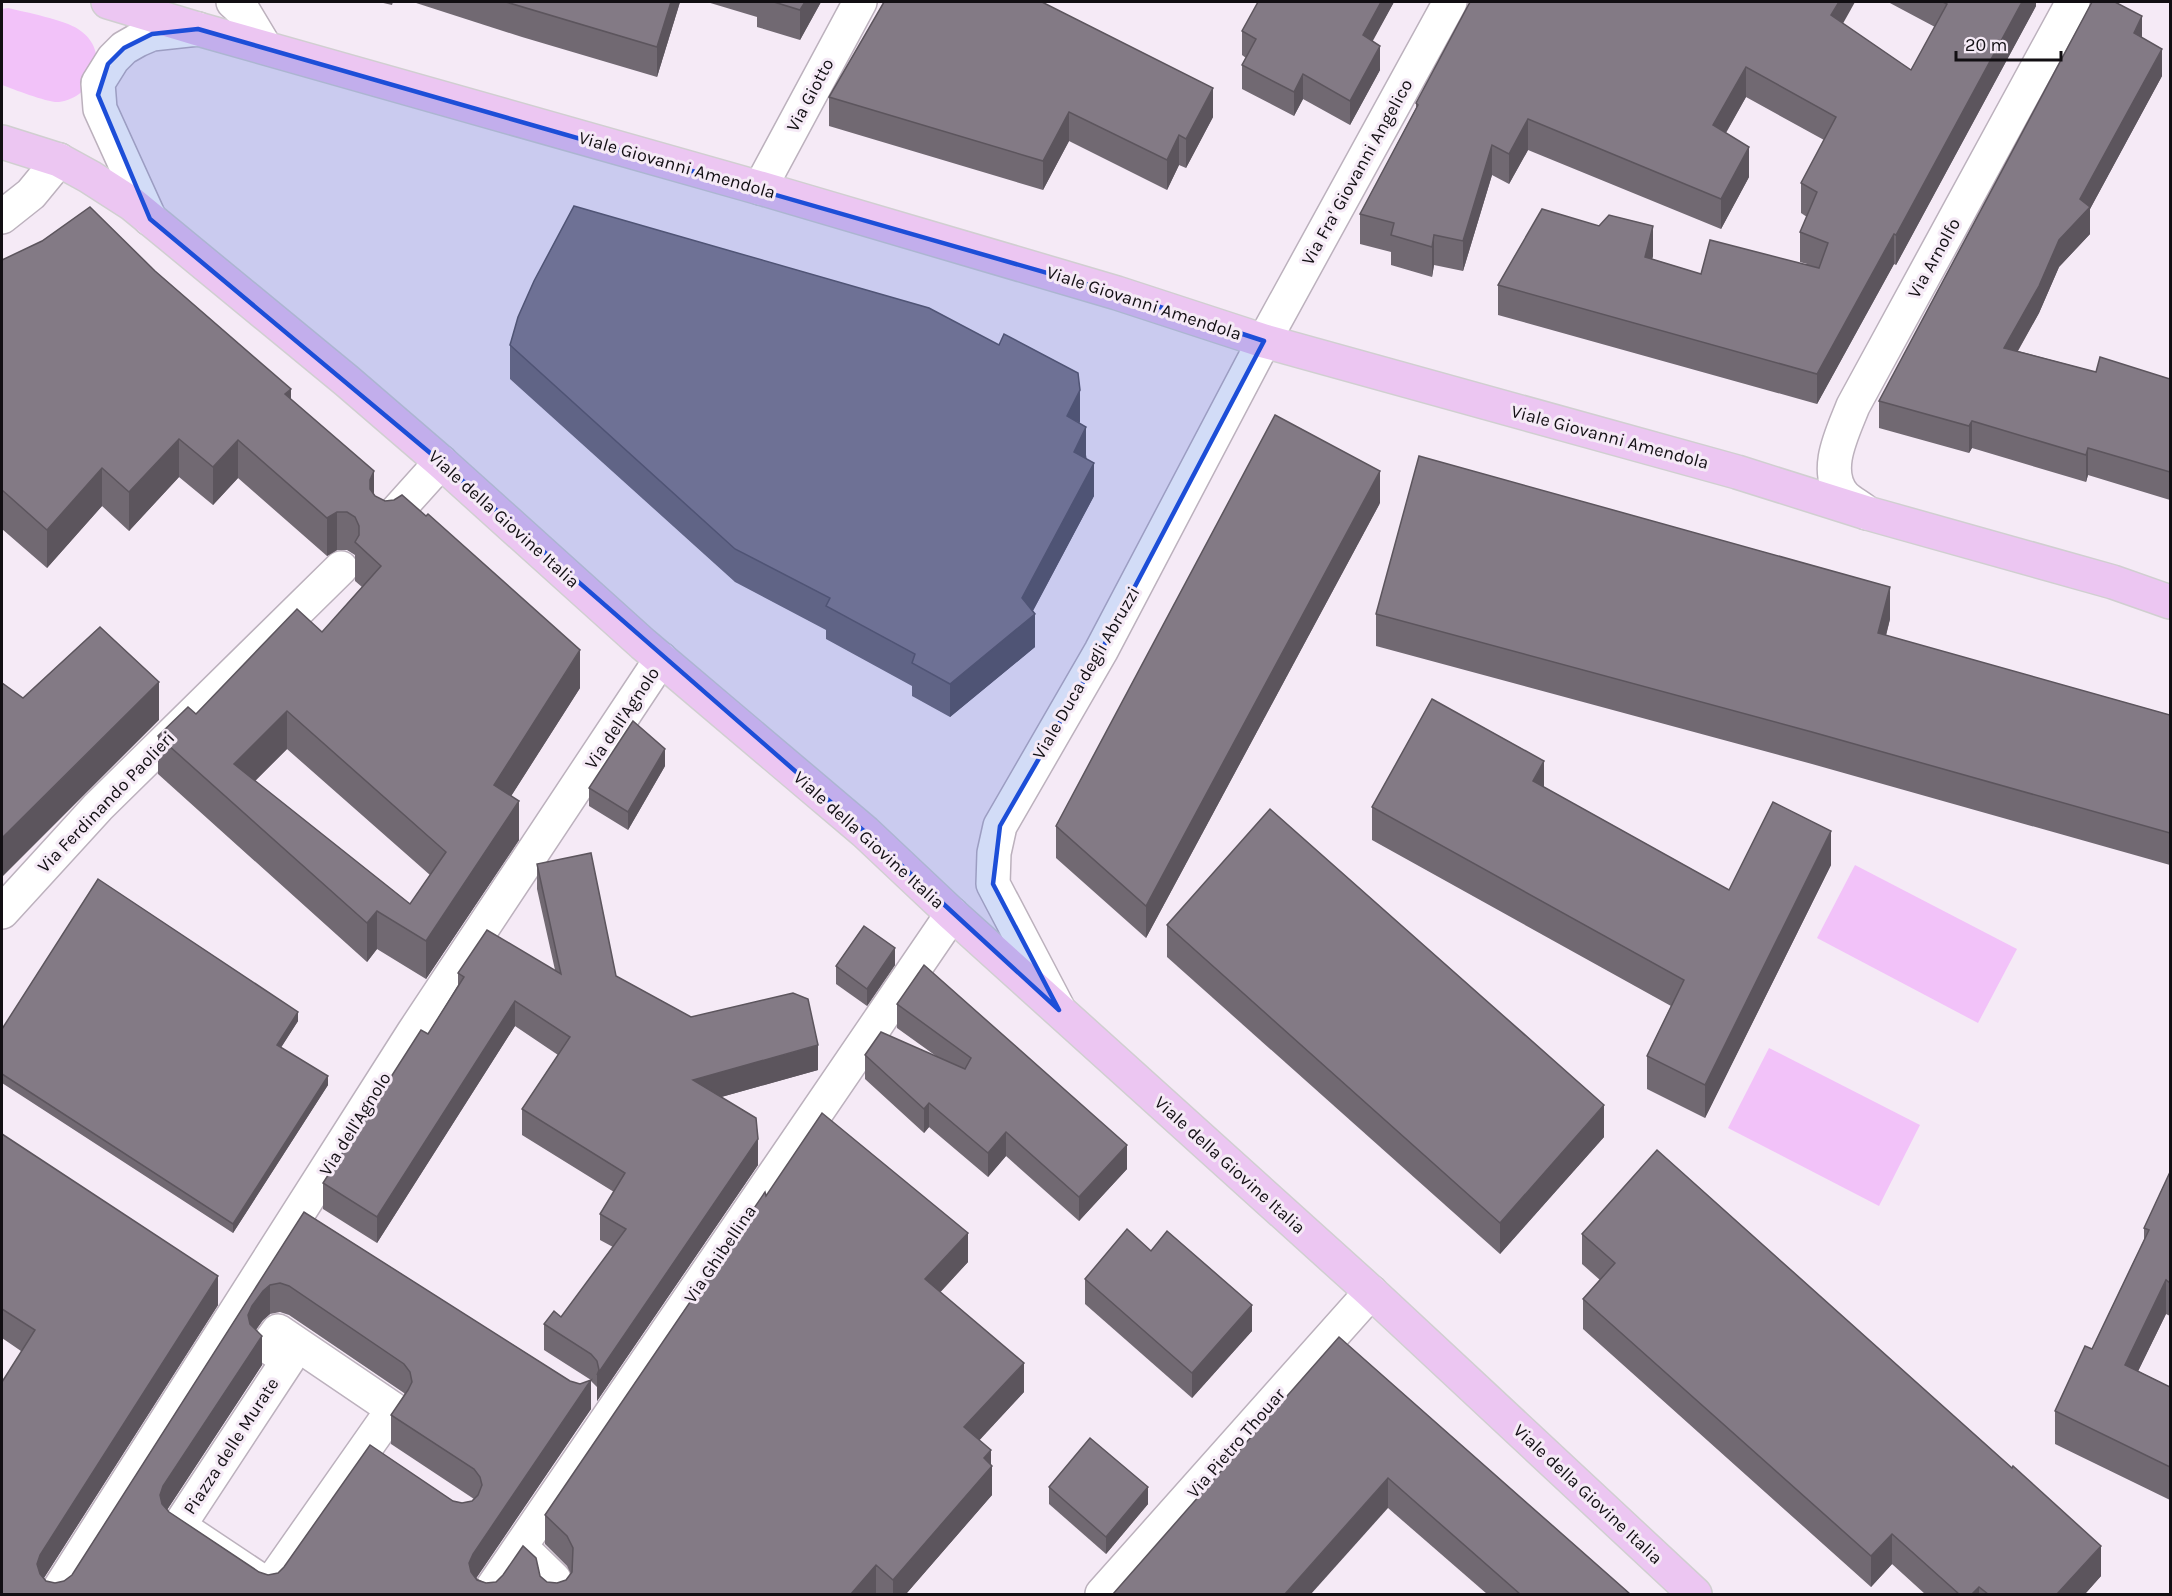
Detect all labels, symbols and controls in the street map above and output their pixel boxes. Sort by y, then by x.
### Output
scale bar [1956,24,2061,62]
text: 20 m [1965,34,2007,56]
street label: Via Giotto [782,55,838,135]
street label: Via Fra' Giovanni Angelico [1297,75,1417,269]
street label: Viale Giovanni Amendola [576,126,778,204]
street label: Via Arnolfo [1903,214,1965,302]
street label: Viale Giovanni Amendola [1044,261,1244,345]
street label: Viale Giovanni Amendola [1509,400,1711,474]
street label: Viale della Giovine Italia [424,445,584,593]
street label: Viale Duca degli Abruzzi [1028,583,1144,763]
street label: Via dell'Agnolo [580,663,664,773]
street label: Via Ferdinando Paolieri [33,727,179,877]
street label: Viale della Giovine Italia [789,766,949,914]
street label: Via dell'Agnolo [314,1068,396,1180]
street label: Viale della Giovine Italia [1150,1091,1310,1239]
street label: Via Ghibellina [679,1201,761,1307]
street label: Piazza delle Murate [179,1374,283,1518]
street label: Via Pietro Thouar [1182,1383,1290,1503]
street label: Viale della Giovine Italia [1509,1419,1667,1569]

